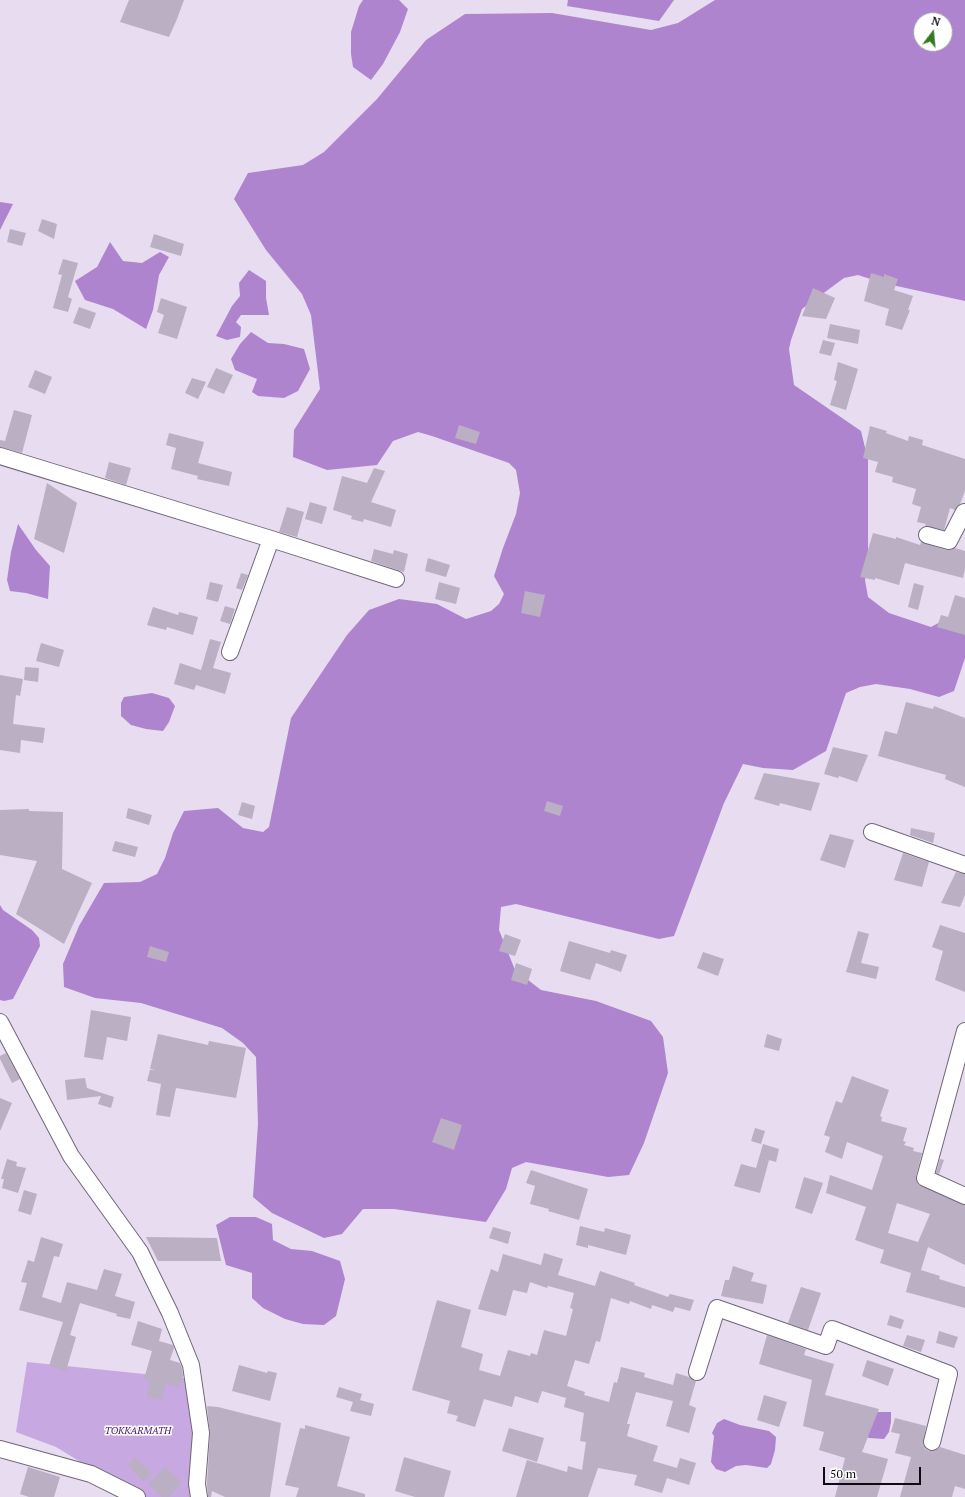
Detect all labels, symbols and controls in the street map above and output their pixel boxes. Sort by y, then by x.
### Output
north arrow [913,12,953,52]
text: N [930,14,942,29]
park label: TOKKARMATH [105,1425,171,1437]
scale bar [825,1459,923,1485]
text: 50 m [830,1466,856,1481]

